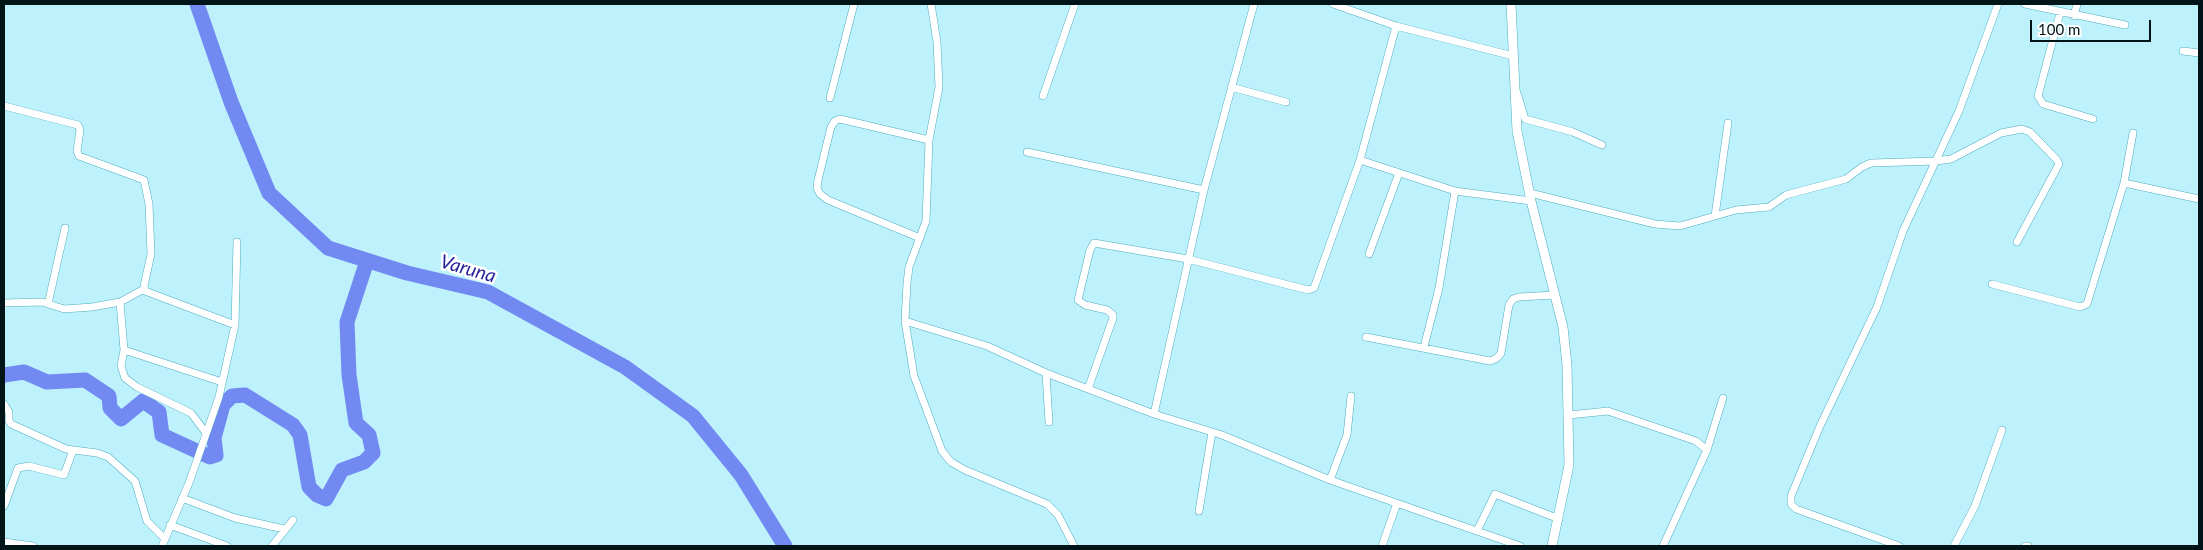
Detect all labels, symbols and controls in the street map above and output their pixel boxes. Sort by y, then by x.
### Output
scale bar [2033,10,2154,42]
text: 100 m [2038,20,2080,38]
water label: Varuna [438,250,498,288]

